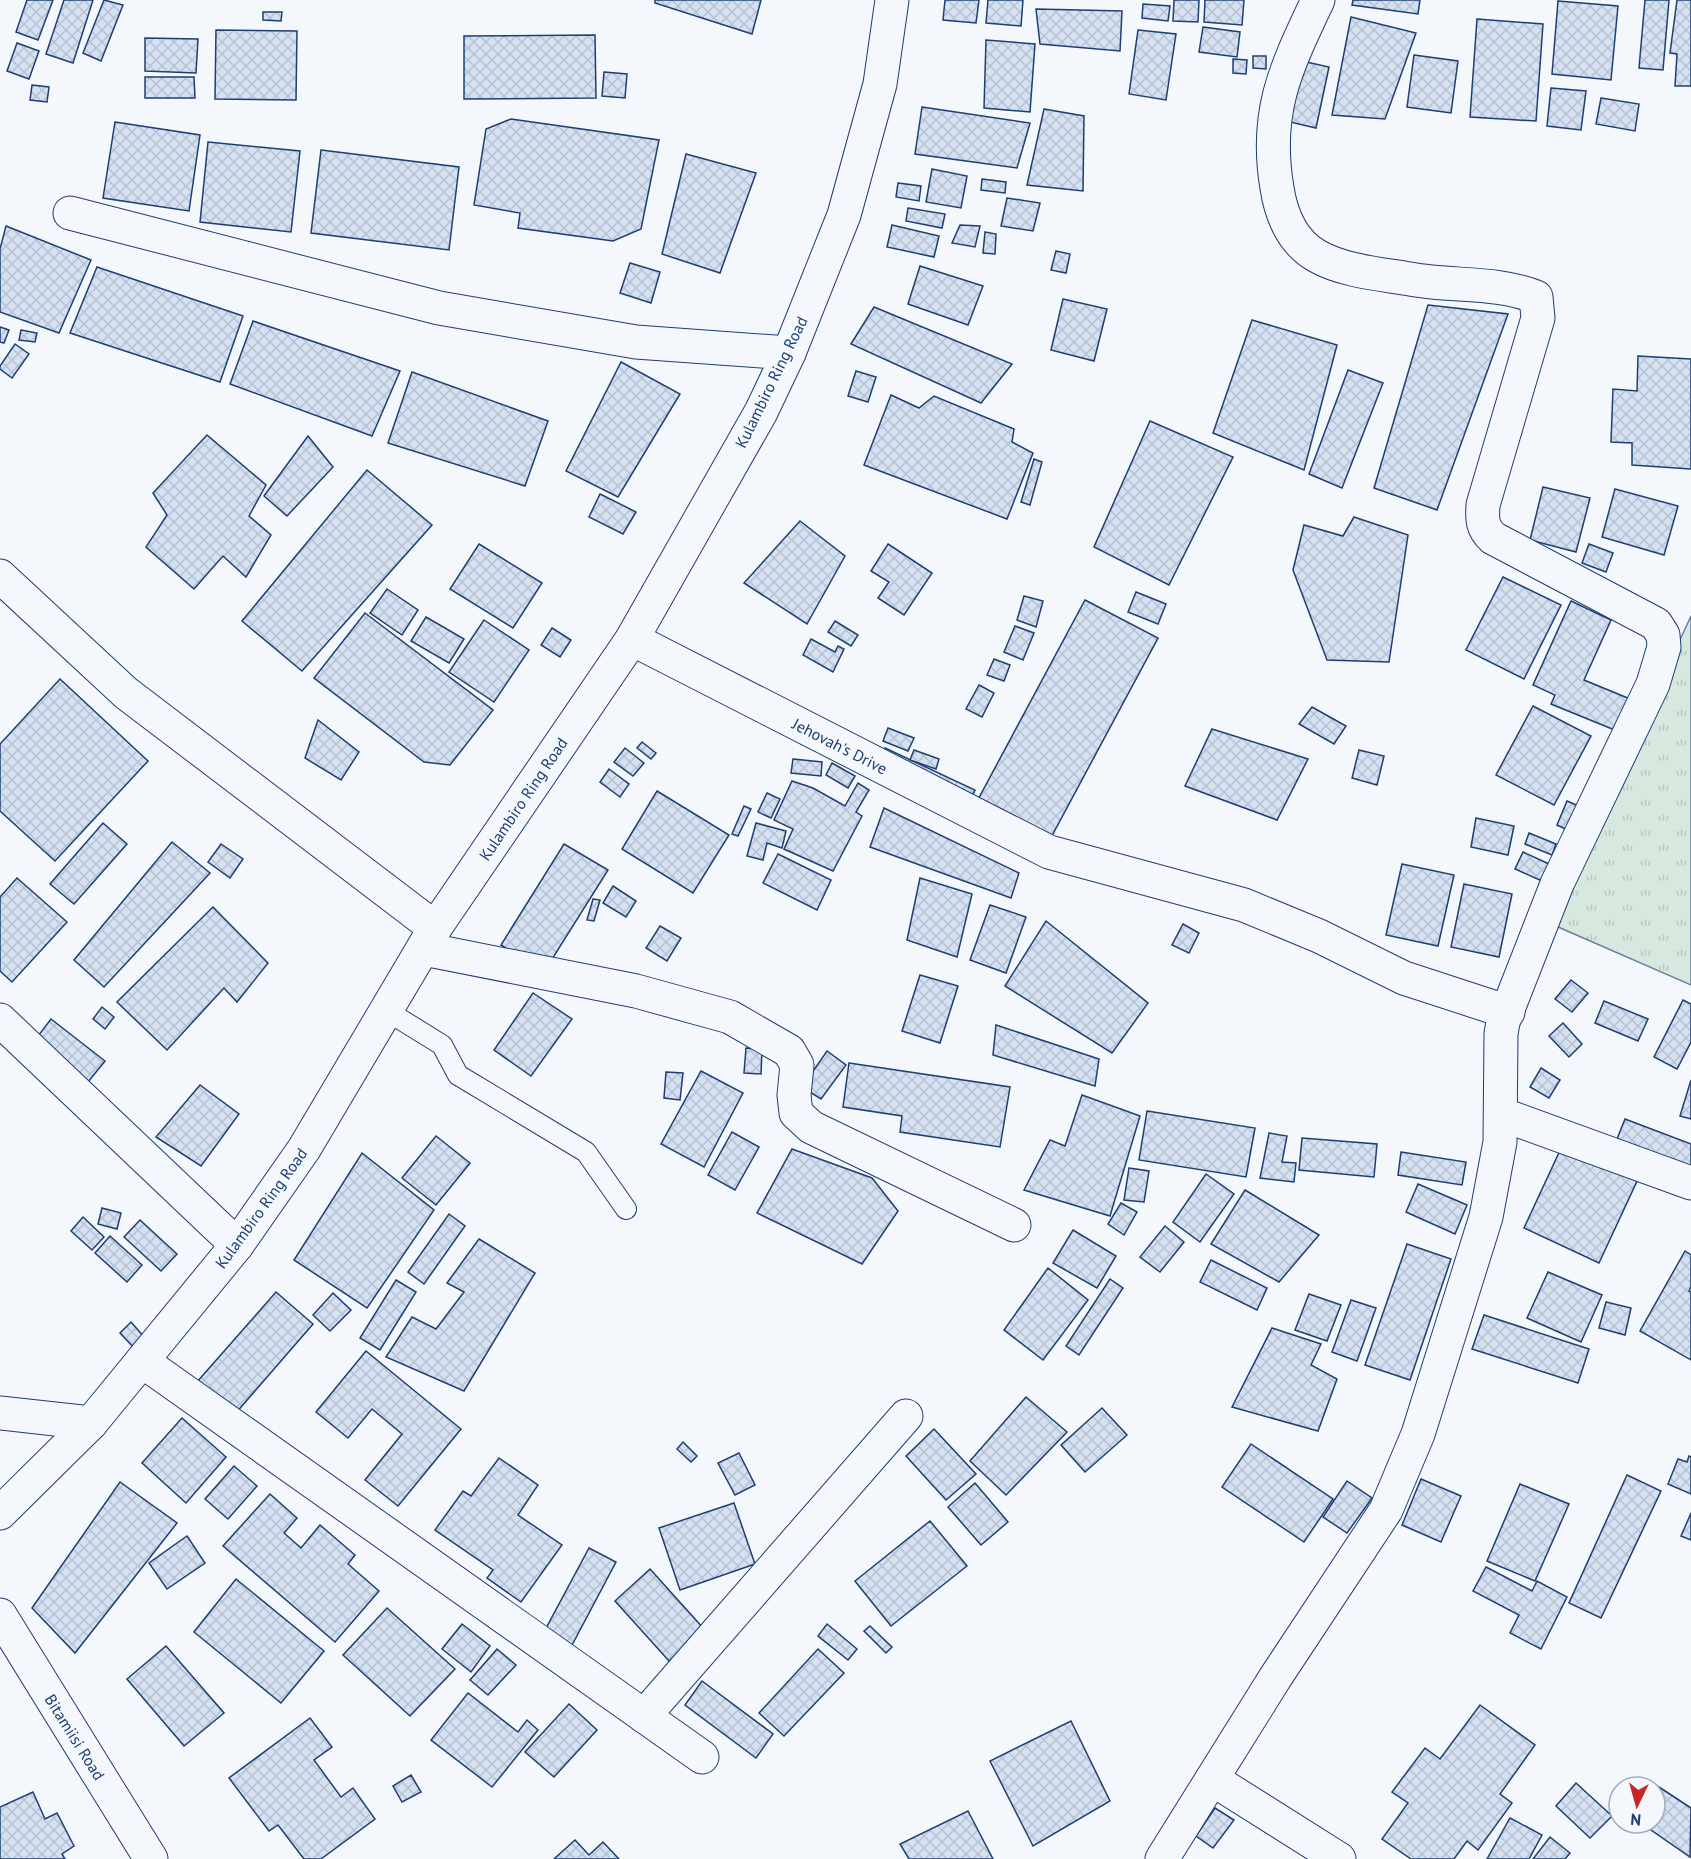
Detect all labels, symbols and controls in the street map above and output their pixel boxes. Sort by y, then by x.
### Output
street label: Kulambiro Ring Road [730,313,812,451]
street label: Jehovah's Drive [788,713,891,778]
street label: Kulambiro Ring Road [474,734,572,864]
street label: Kulambiro Ring Road [211,1144,311,1272]
street label: Bitamiisi Road [41,1690,109,1784]
north arrow [1607,1775,1667,1835]
text: N [1630,1810,1642,1830]

